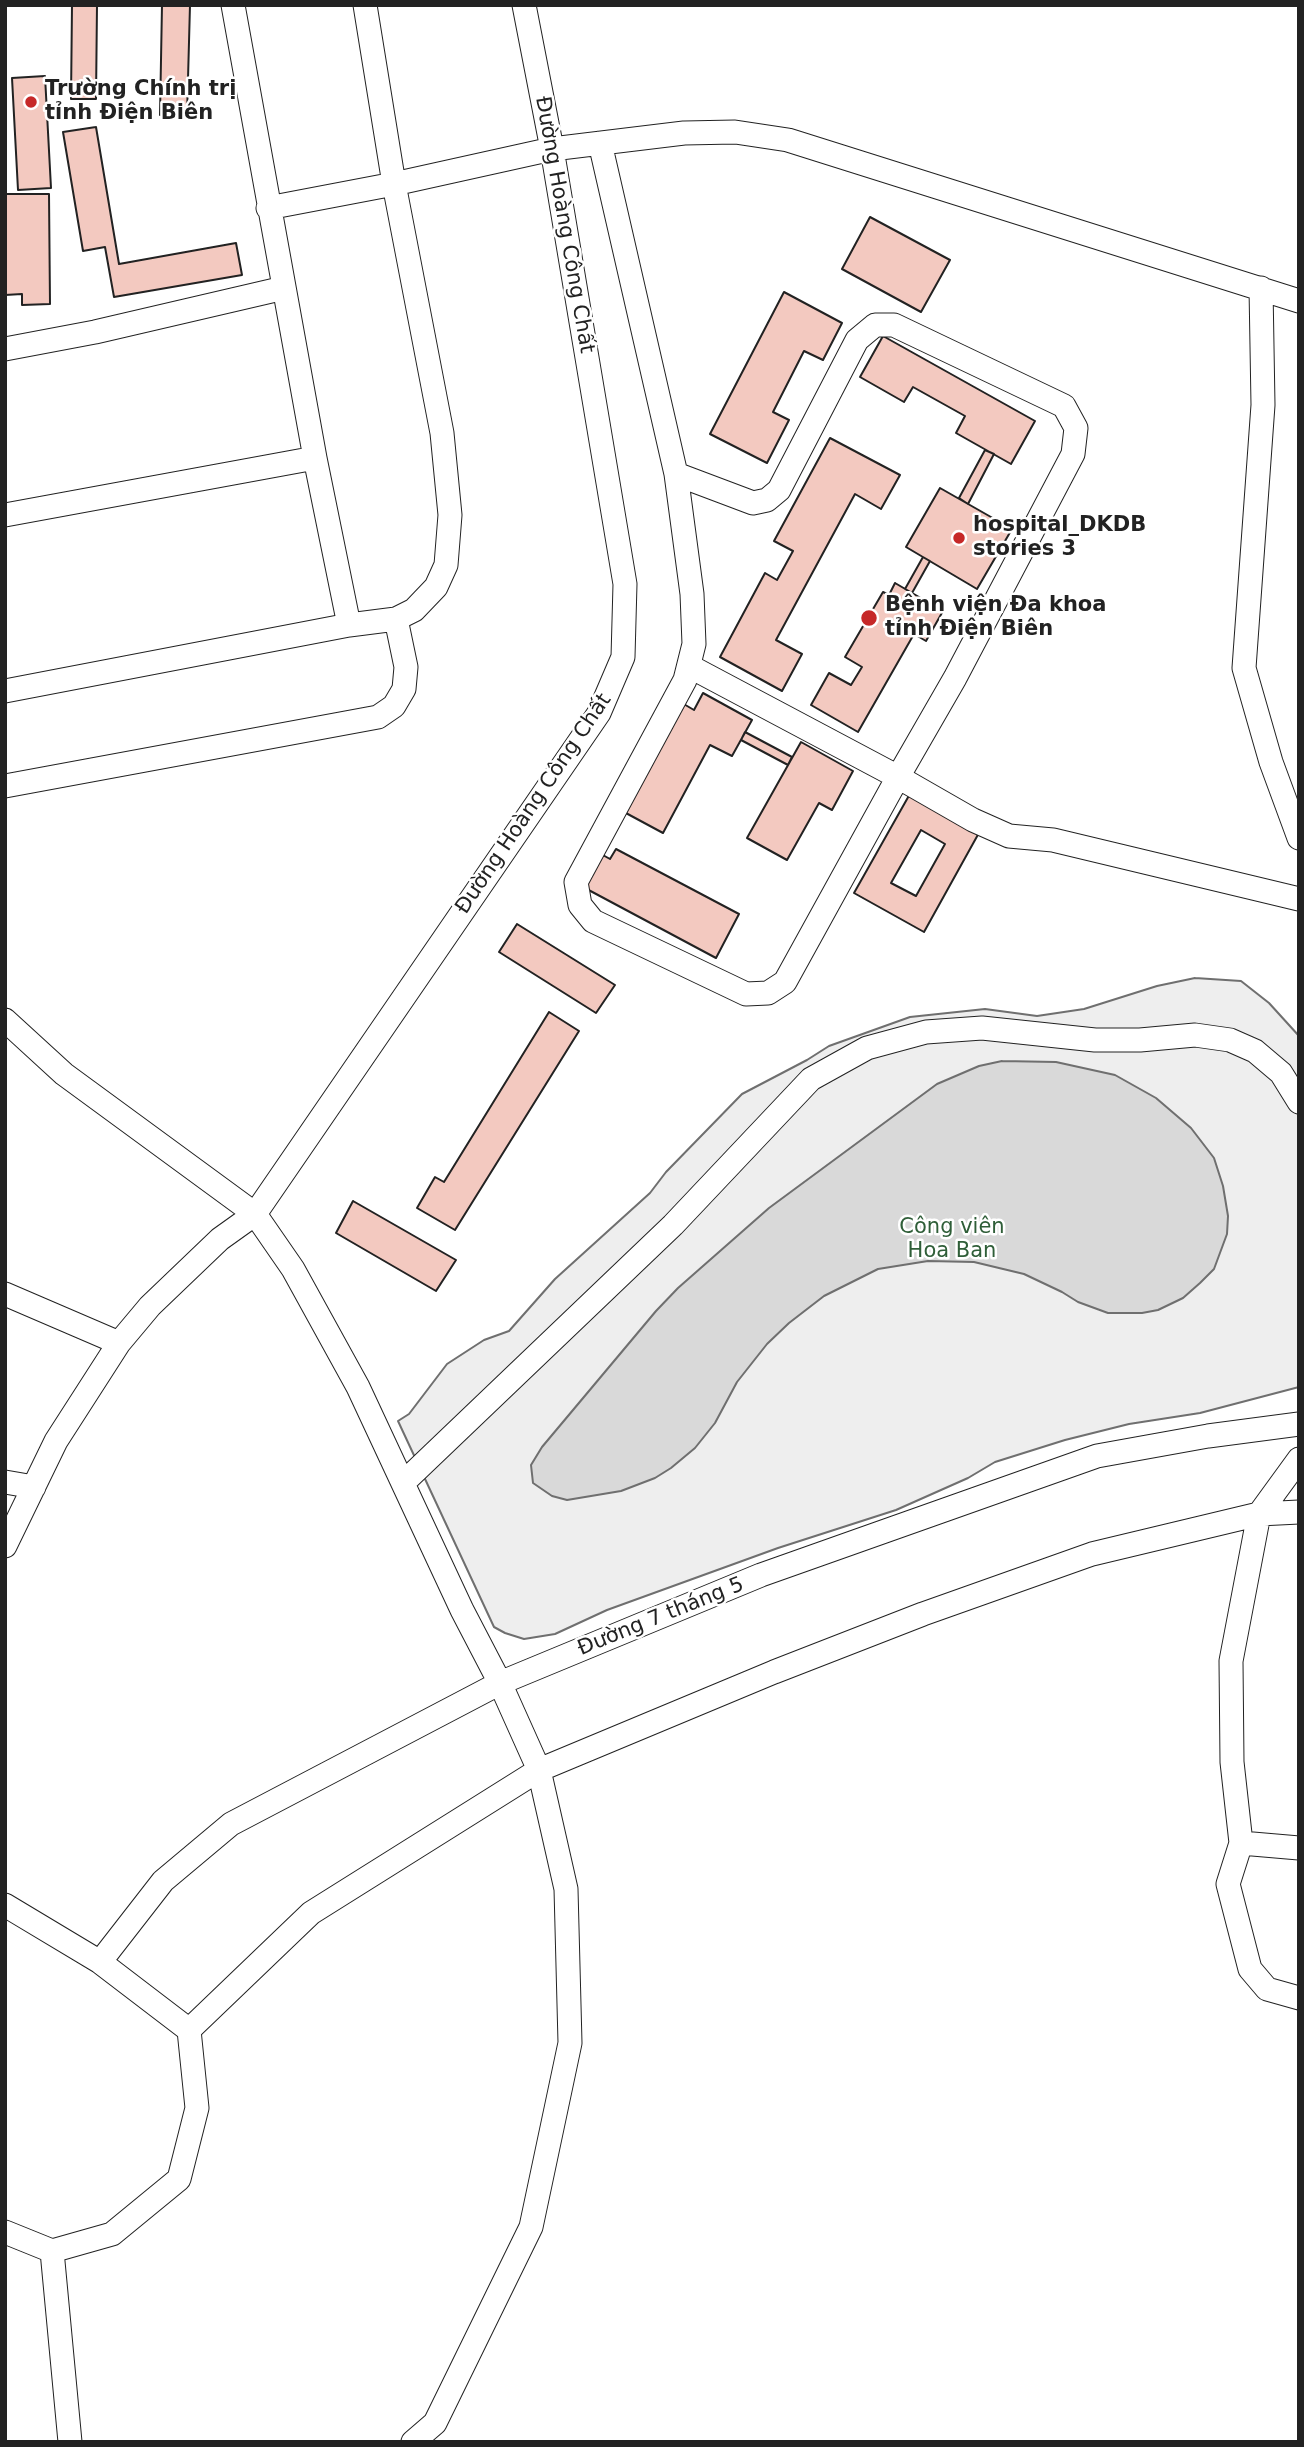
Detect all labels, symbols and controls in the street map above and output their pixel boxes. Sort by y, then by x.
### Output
place label: Trường Chính trị tỉnh Điện Biên [45,77,236,127]
marker: Trường Chính trị tỉnh Điện Biên [23,94,39,110]
street label: Đường Hoàng Công Chất [529,95,599,355]
place label: hospital_DKDB stories 3 [973,513,1146,563]
marker: hospital_DKDB stories 3 [951,530,967,546]
place label: Bệnh viện Đa khoa tỉnh Điện Biên [885,593,1106,643]
marker: Bệnh viện Đa khoa tỉnh Điện Biên [859,608,879,628]
street label: Đường Hoàng Công Chất [451,689,617,919]
park label: Công viên Hoa Ban [899,1215,1005,1265]
street label: Đường 7 tháng 5 [574,1572,748,1662]

